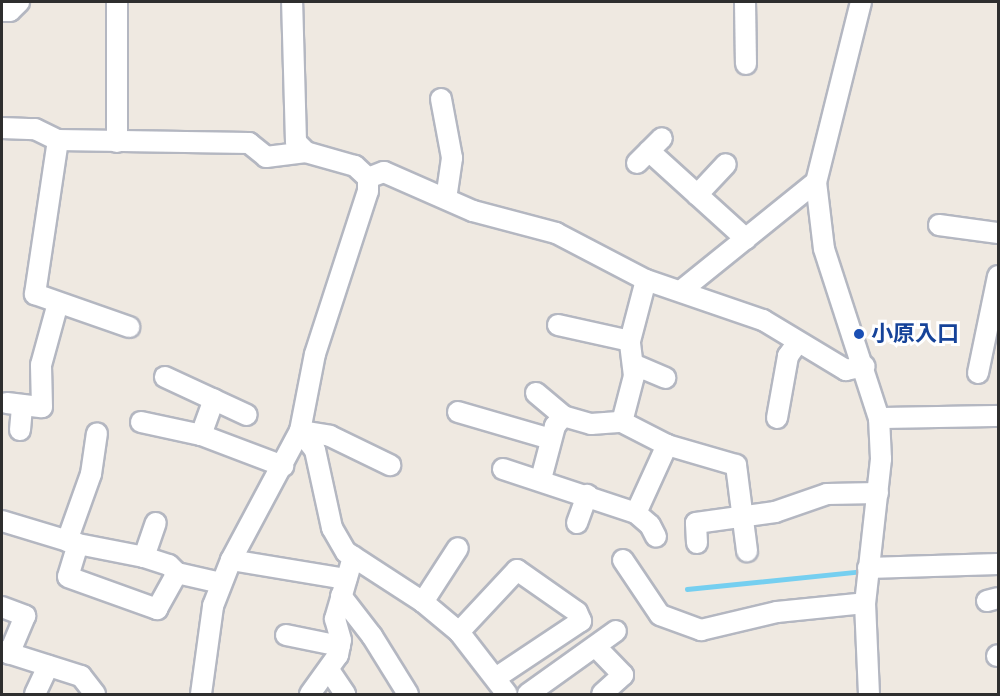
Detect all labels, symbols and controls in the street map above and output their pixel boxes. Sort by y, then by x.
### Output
place label: 小原入口 [871,321,959,347]
marker: 小原入口 [852,327,866,341]

